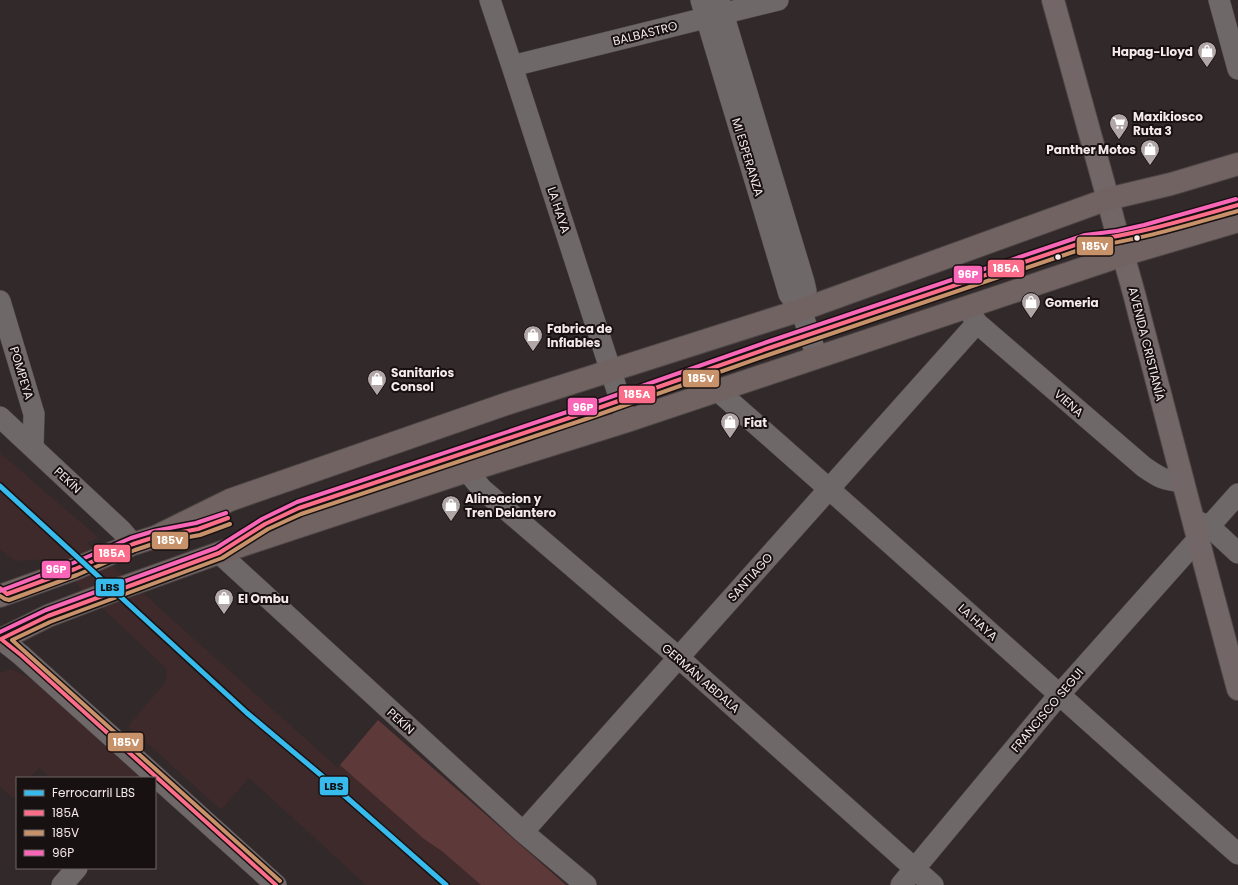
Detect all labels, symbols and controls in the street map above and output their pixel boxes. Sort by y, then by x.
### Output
street label: BALBASTRO [611,17,679,49]
shop icon: Hapag-Lloyd [1196,40,1218,68]
place label: Hapag-Lloyd [1112,43,1193,60]
place label: Maxikiosco Ruta 3 [1133,108,1203,139]
supermarket icon: Maxikiosco Ruta 3 [1108,112,1130,140]
street label: MI ESPERANZA [728,116,768,198]
shop icon: Panther Motos [1139,138,1161,166]
place label: Panther Motos [1046,141,1136,158]
street label: LA HAYA [544,185,574,235]
unlabelled marker [1132,233,1142,243]
line badge: 185V [1076,236,1114,256]
text: 185V [1082,238,1108,254]
unlabelled marker [1053,252,1063,262]
line badge: 185A [987,259,1025,278]
text: 185A [993,260,1019,276]
line badge: 96P [953,265,983,284]
text: 96P [958,266,978,282]
street label: AVENIDA CRISTIANÍA [1125,285,1169,403]
shop icon: Gomeria [1020,291,1042,319]
place label: Gomeria [1045,294,1099,311]
place label: Fabrica de Inflables [547,320,613,351]
shop icon: Fabrica de Inflables [522,324,544,352]
street label: POMPEYA [6,344,38,402]
place label: Sanitarios Consol [391,364,454,395]
shop icon: Sanitarios Consol [366,368,388,396]
line badge: 185V [682,369,720,388]
text: 185V [688,370,714,386]
line badge: 185A [618,385,656,404]
text: 185A [624,386,650,402]
street label: VIENA [1051,386,1087,420]
line badge: 96P [567,397,598,416]
text: 96P [573,399,593,415]
shop icon: Fiat [719,411,741,439]
place label: Fiat [744,414,767,431]
street label: PEKÍN [51,463,85,497]
place label: Alineacion y Tren Delantero [465,490,557,521]
shop icon: Alineacion y Tren Delantero [440,494,462,522]
line badge: 185V [151,531,189,550]
text: 185V [157,532,183,548]
line badge: 185A [93,544,131,563]
text: 185A [99,545,125,561]
street label: SANTIAGO [724,549,776,605]
line badge: 96P [41,560,71,579]
text: 96P [46,561,66,577]
line badge: LBS [95,578,125,597]
text: LBS [100,579,120,595]
shop icon: El Ombu [213,587,235,615]
place label: El Ombu [238,590,289,607]
street label: LA HAYA [954,600,1002,644]
street label: GERMÁN ABDALA [658,639,744,717]
street label: FRANCISCO SEGUI [1007,664,1087,756]
street label: PEKÍN [384,704,418,738]
line badge: 185V [107,732,144,752]
text: 185V [113,734,139,750]
line badge: LBS [319,776,349,796]
legend [16,777,156,869]
text: LBS [324,778,344,794]
text: Ferrocarril LBS [52,784,135,801]
text: 185A [52,804,79,821]
text: 185V [52,824,79,841]
text: 96P [52,844,74,861]

